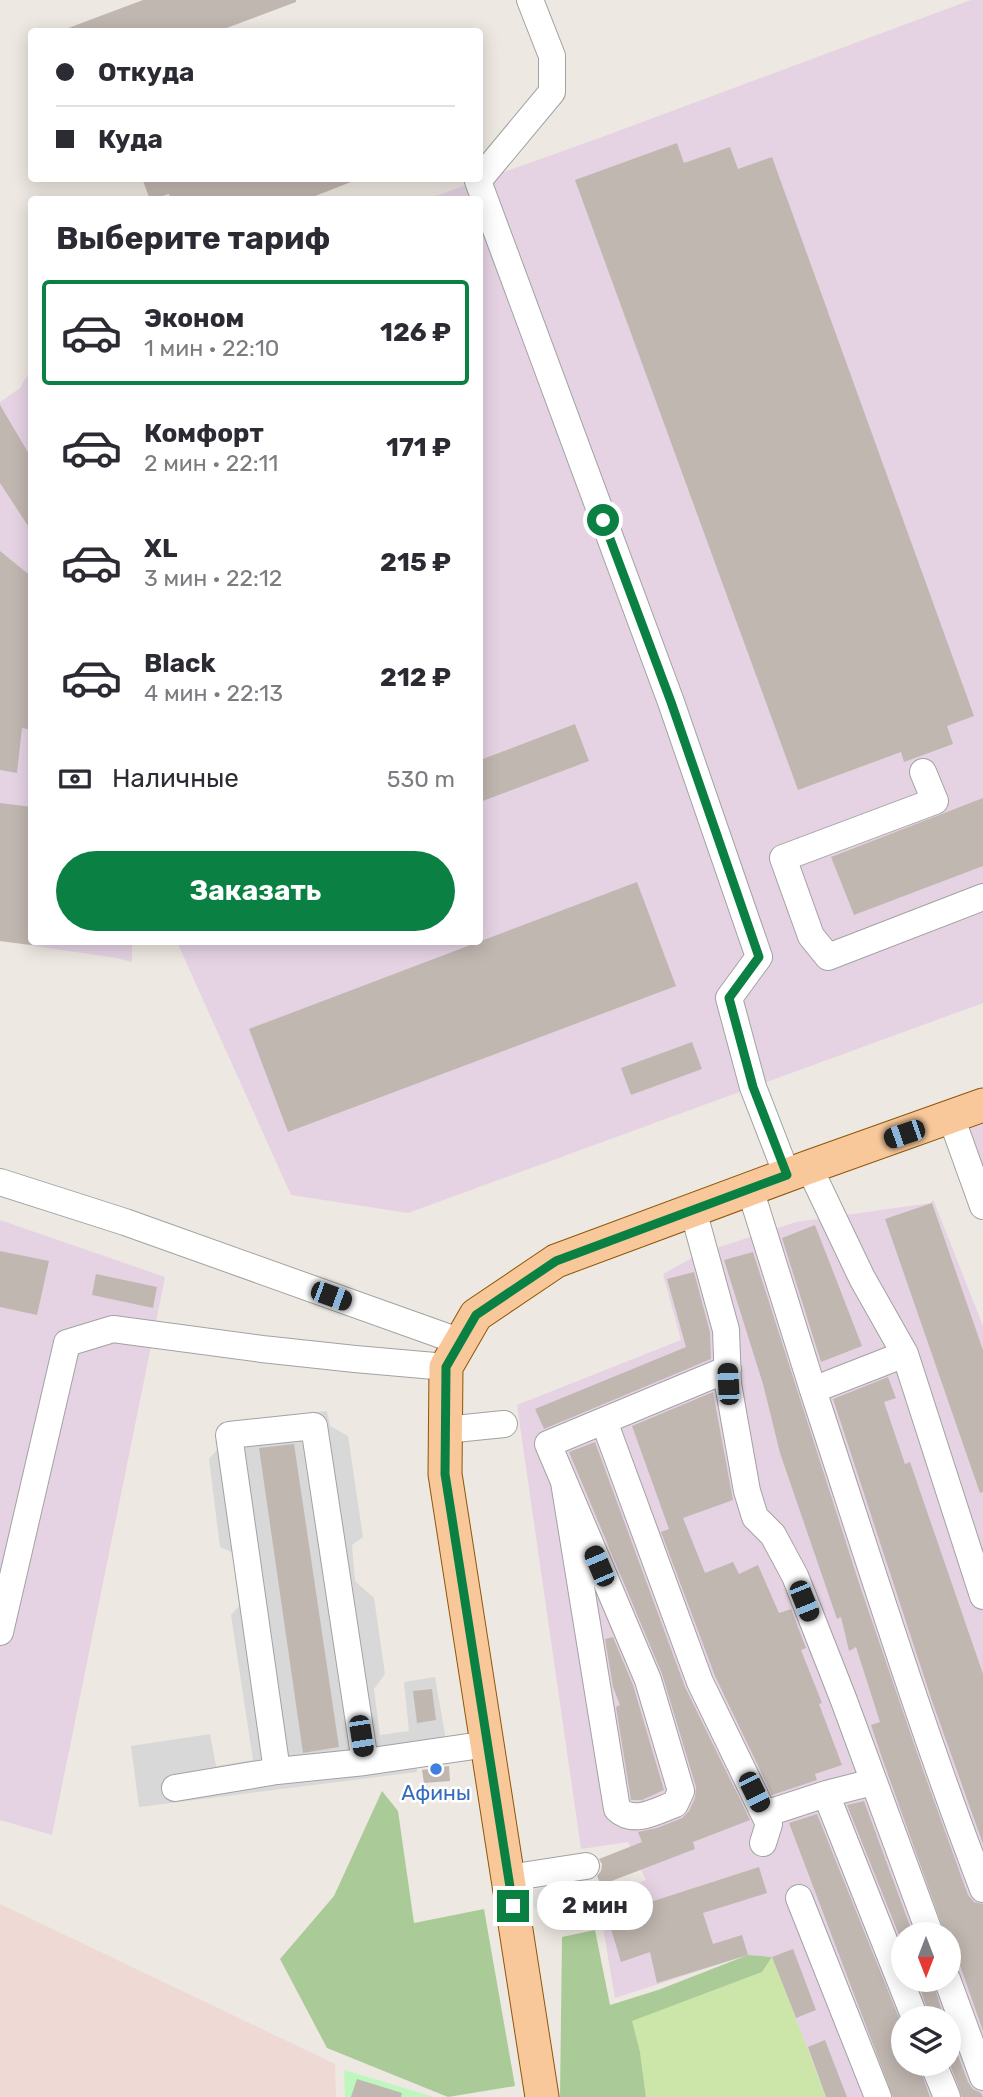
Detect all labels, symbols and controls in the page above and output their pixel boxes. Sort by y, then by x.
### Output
text: Откуда [98,57,194,88]
text: Куда [98,124,163,155]
text: Выберите тариф [56,219,330,257]
icon: car [60,301,123,364]
text: Эконом [144,303,244,334]
text: 126 ₽ [380,317,451,348]
text: 1 мин · 22:10 [144,334,279,362]
icon: car [60,416,123,479]
text: Комфорт [144,418,264,449]
text: 171 ₽ [386,432,451,463]
text: 2 мин · 22:11 [144,449,278,477]
route start [587,504,619,536]
icon: car [60,531,123,594]
text: XL [144,533,177,564]
text: 215 ₽ [380,547,451,578]
text: 3 мин · 22:12 [144,564,282,592]
icon: car [60,646,123,709]
text: Black [144,648,216,679]
text: 212 ₽ [380,662,451,693]
text: 4 мин · 22:13 [144,679,283,707]
icon: cash [56,760,94,798]
text: Наличные [112,763,239,794]
text: 530 m [387,765,455,793]
button: Заказать [56,851,455,931]
car [881,1117,928,1151]
car [308,1279,355,1313]
car [717,1362,740,1406]
car [582,1543,617,1589]
car [787,1578,822,1624]
car [348,1714,375,1758]
marker: Афины [428,1761,444,1777]
car [736,1769,773,1815]
place label: Афины [401,1780,471,1805]
callout: 2 мин [538,1882,653,1930]
route end [497,1890,529,1922]
text: 2 мин [562,1891,628,1919]
north arrow [891,1922,961,1992]
map controls [891,1922,961,2076]
button: layers [891,2006,961,2076]

